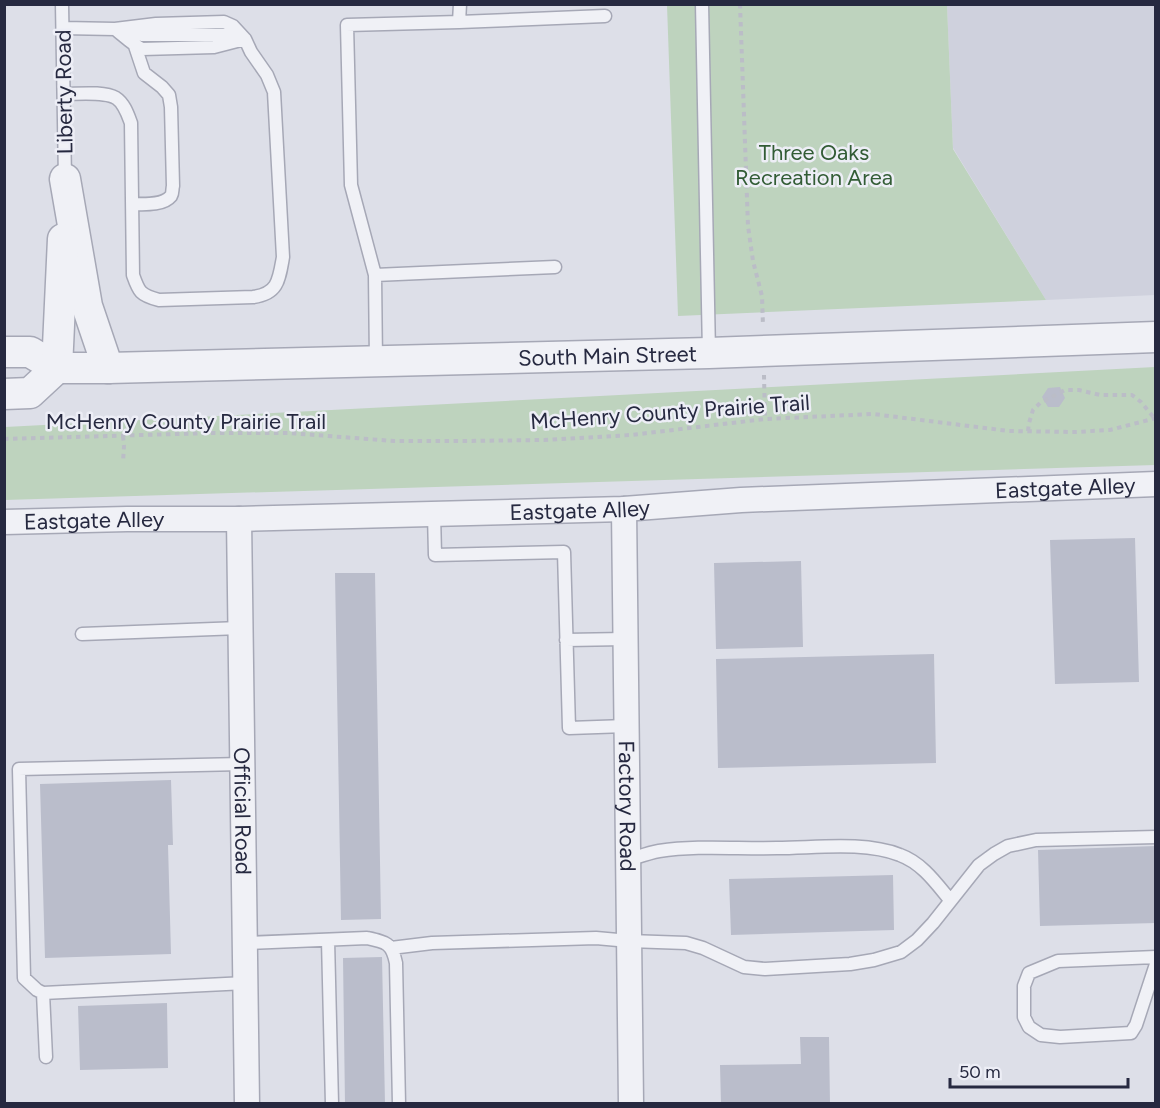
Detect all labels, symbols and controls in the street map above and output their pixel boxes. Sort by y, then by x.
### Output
street label: Liberty Road [49,29,79,155]
park label: Three Oaks Recreation Area [735,139,893,191]
street label: South Main Street [518,340,697,371]
street label: McHenry County Prairie Trail [529,389,811,435]
street label: McHenry County Prairie Trail [46,408,326,435]
street label: Eastgate Alley [994,471,1136,504]
street label: Eastgate Alley [509,494,651,525]
street label: Eastgate Alley [23,505,165,535]
street label: Factory Road [613,740,642,872]
street label: Official Road [229,747,257,875]
scale bar [950,1051,1128,1089]
text: 50 m [959,1061,1001,1083]

